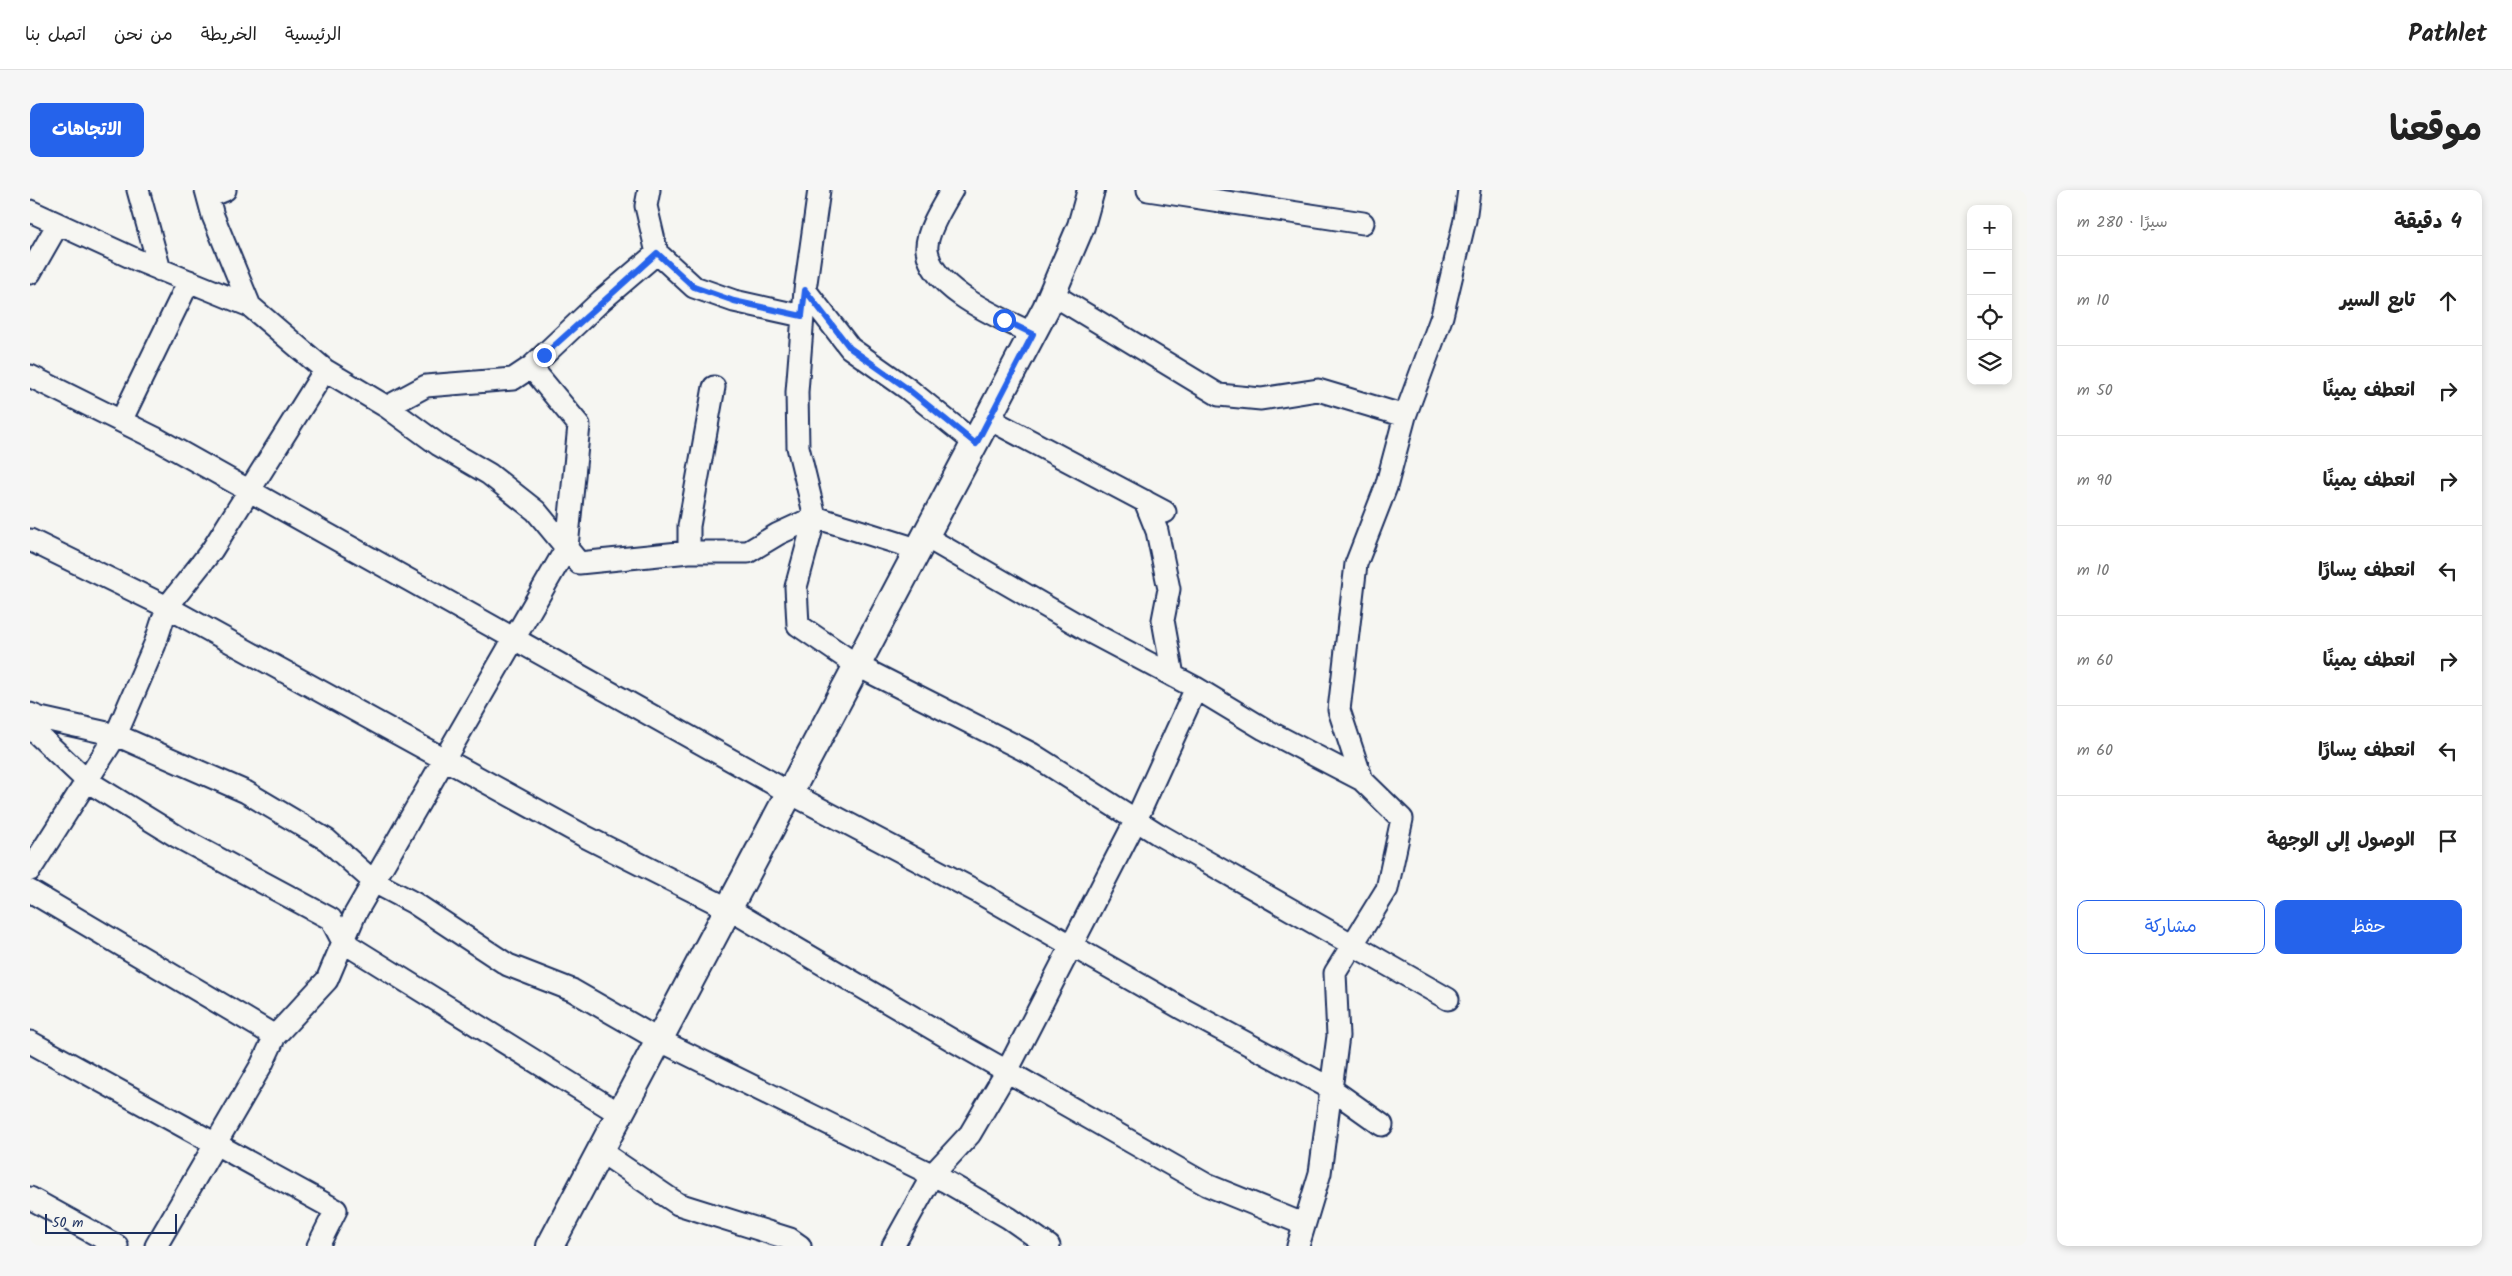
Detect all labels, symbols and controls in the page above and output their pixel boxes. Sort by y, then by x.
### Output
text: Pathlet [2408,15,2487,54]
text: اتصل بنا [25,21,86,50]
text: من نحن [114,21,173,50]
text: الخريطة [201,21,257,50]
text: الرئيسية [285,21,341,50]
button: الاتجاهات [30,103,144,157]
text: موقعنا [2389,103,2482,159]
map controls [1967,205,2012,385]
button: + [1967,205,2012,250]
text: 4 دقيقة [2394,206,2462,239]
text: سيرًا · 280 m [2077,210,2168,235]
button: − [1967,250,2012,295]
text: تابع السير [2340,286,2415,316]
icon: ahead [2434,287,2462,315]
text: 10 m [2077,288,2109,313]
button: locate [1967,295,2012,340]
route start [993,309,1016,332]
button: layers [1967,340,2012,385]
route end [533,344,556,367]
text: انعطف يمينًا [2323,376,2415,406]
icon: right [2434,377,2462,405]
text: 50 m [2077,378,2113,403]
text: انعطف يمينًا [2323,466,2415,496]
icon: right [2434,467,2462,495]
text: 90 m [2077,468,2112,493]
text: انعطف يسارًا [2318,556,2415,586]
icon: left [2434,557,2462,585]
text: 10 m [2077,558,2109,583]
text: انعطف يمينًا [2323,646,2415,676]
icon: right [2434,647,2462,675]
text: 60 m [2077,648,2113,673]
text: انعطف يسارًا [2318,736,2415,766]
icon: left [2434,737,2462,765]
text: 60 m [2077,738,2113,763]
text: الوصول إلى الوجهة [2267,826,2415,856]
icon: arrive [2434,827,2462,855]
button: مشاركة [2077,900,2265,954]
button: حفظ [2275,900,2462,954]
scale bar [45,1211,178,1234]
text: 50 m [52,1212,83,1234]

